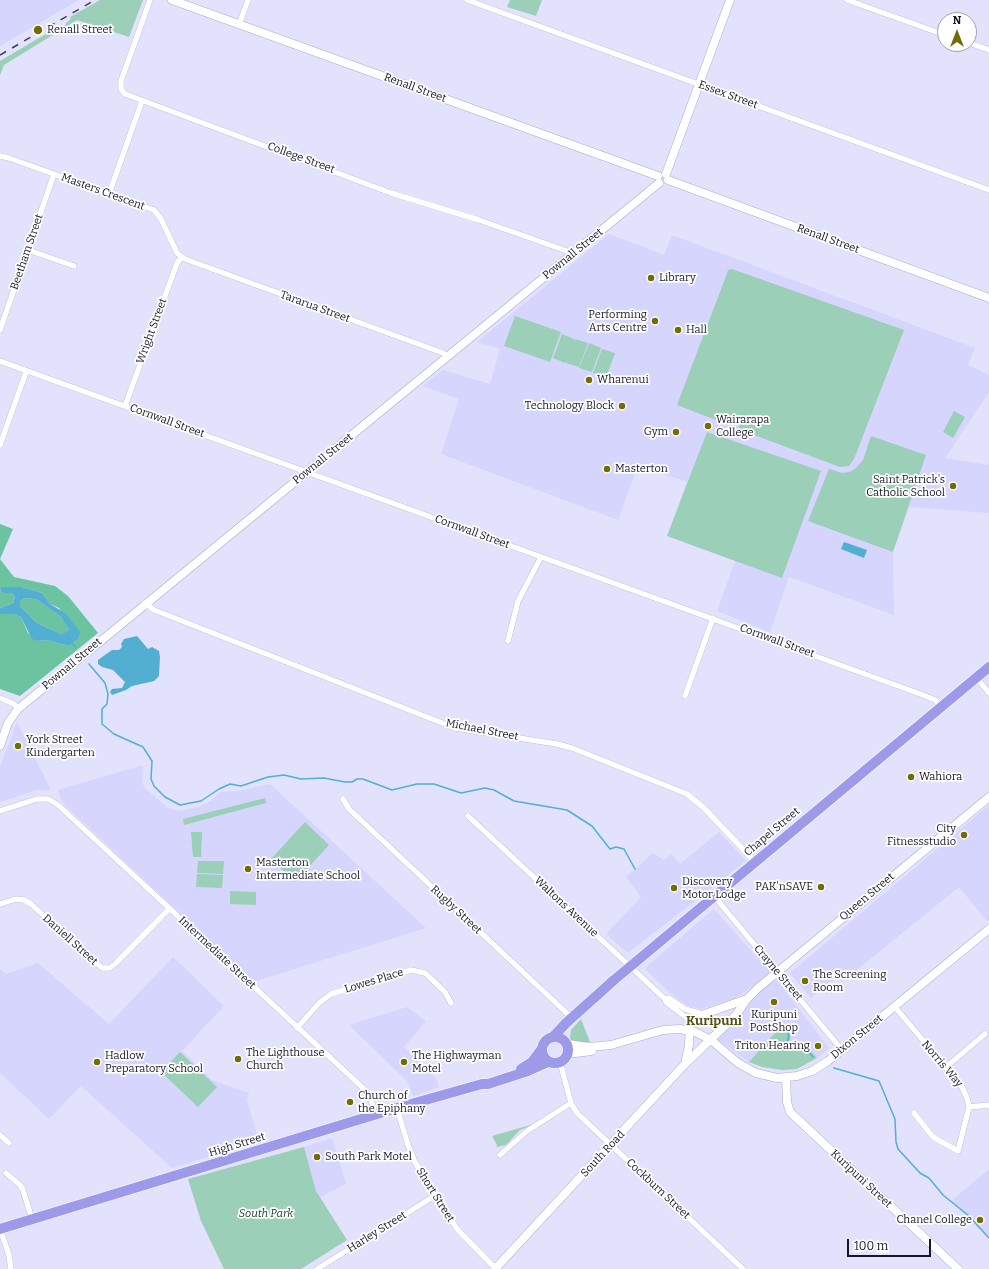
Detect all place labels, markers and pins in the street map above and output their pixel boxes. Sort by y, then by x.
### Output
place label: Renall Street [47,23,113,37]
marker: Renall Street [32,24,44,36]
place label: Library [659,271,696,285]
marker: Library [646,273,656,283]
place label: Performing Arts Centre [588,308,647,334]
marker: Performing Arts Centre [650,316,660,326]
place label: Hall [686,323,707,337]
marker: Hall [673,325,683,335]
place label: Wharenui [597,373,649,387]
marker: Wharenui [584,375,594,385]
place label: Technology Block [525,399,614,413]
marker: Technology Block [617,401,627,411]
place label: Wairarapa College [716,413,769,439]
marker: Wairarapa College [703,421,713,431]
place label: Gym [644,425,668,439]
marker: Gym [671,427,681,437]
place label: Masterton [615,462,668,476]
marker: Masterton [602,464,612,474]
place label: Saint Patrick's Catholic School [866,473,945,499]
marker: Saint Patrick's Catholic School [948,481,958,491]
place label: York Street Kindergarten [26,733,95,759]
marker: York Street Kindergarten [13,741,23,751]
place label: Wahiora [919,770,962,784]
marker: Wahiora [906,772,916,782]
place label: City Fitnessstudio [887,822,956,848]
marker: City Fitnessstudio [959,830,969,840]
place label: Masterton Intermediate School [256,856,360,882]
marker: Masterton Intermediate School [243,864,253,874]
place label: Discovery Motor Lodge [682,875,746,901]
place label: PAK'nSAVE [755,880,813,894]
marker: PAK'nSAVE [816,882,826,892]
marker: Discovery Motor Lodge [669,883,679,893]
place label: The Screening Room [813,968,886,994]
marker: The Screening Room [800,976,810,986]
marker: Kuripuni PostShop [769,997,779,1007]
place label: Kuripuni PostShop [750,1008,798,1034]
place label: Triton Hearing [735,1039,810,1053]
marker: Triton Hearing [813,1041,823,1051]
place label: The Lighthouse Church [246,1046,325,1072]
place label: Hadlow Preparatory School [105,1049,203,1075]
place label: The Highwayman Motel [412,1049,501,1075]
marker: The Lighthouse Church [233,1054,243,1064]
marker: Hadlow Preparatory School [92,1057,102,1067]
marker: The Highwayman Motel [399,1057,409,1067]
place label: Church of the Epiphany [358,1089,425,1115]
marker: Church of the Epiphany [345,1097,355,1107]
place label: South Park Motel [325,1150,412,1164]
marker: South Park Motel [312,1152,322,1162]
place label: Chanel College [897,1213,972,1227]
marker: Chanel College [975,1215,985,1225]

